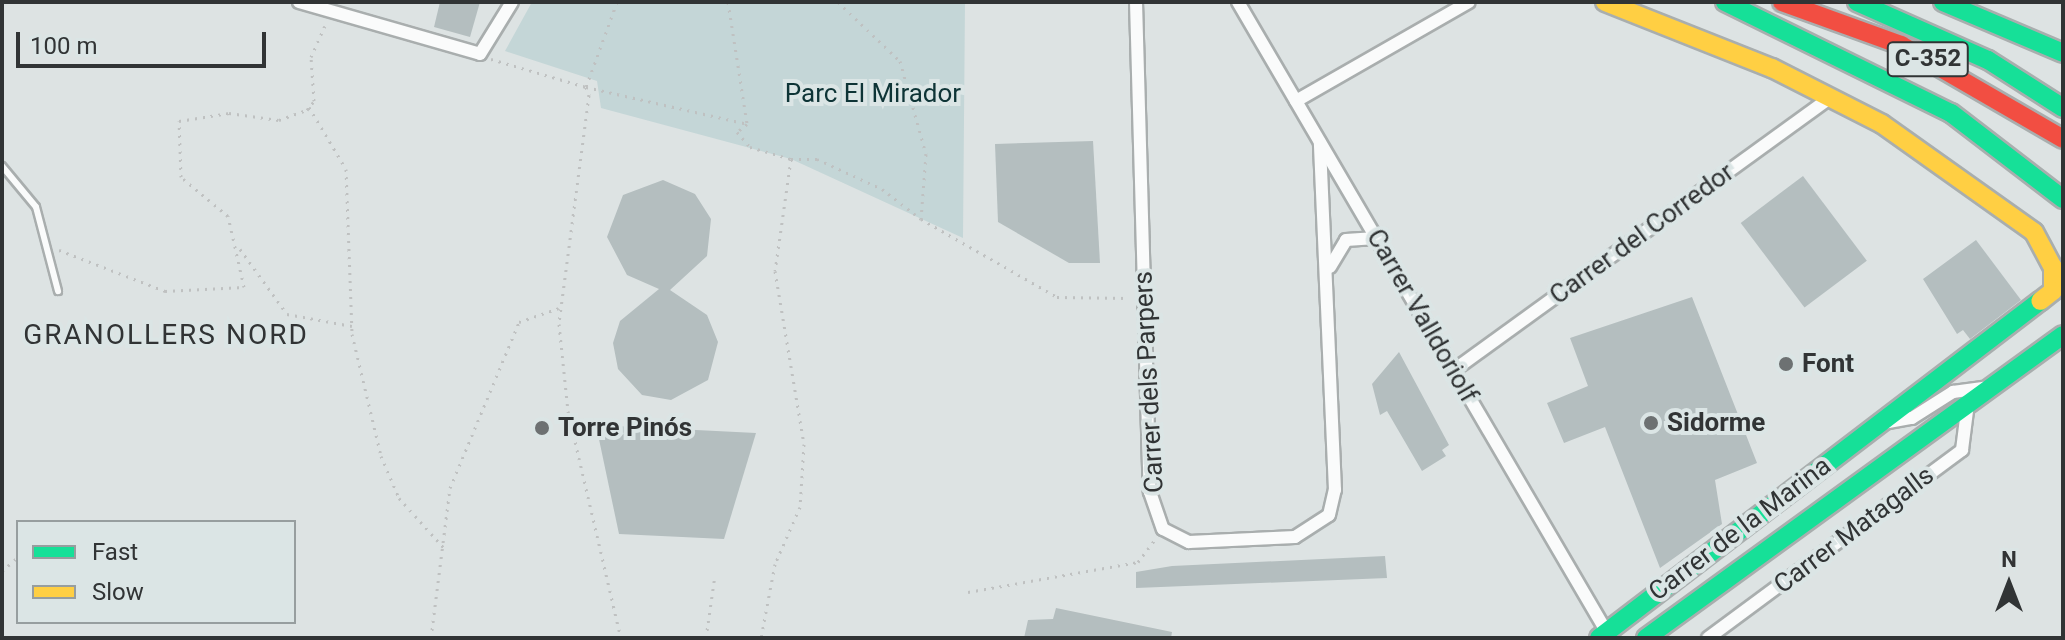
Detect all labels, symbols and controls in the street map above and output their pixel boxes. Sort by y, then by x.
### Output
scale bar [20,16,270,66]
text: 100 m [30,32,97,60]
road number: C-352 [1886,39,1970,79]
park label: Parc El Mirador [785,78,961,110]
street label: Carrer del Corredor [1544,157,1740,311]
street label: Carrer Valldoriolf [1360,224,1484,408]
street label: Carrer dels Parpers [1128,270,1170,494]
district label: GRANOLLERS NORD [23,318,309,352]
place label: Font [1802,348,1854,380]
marker: Font [1777,355,1795,373]
place label: Sidorme [1667,407,1765,439]
place label: Torre Pinós [558,412,692,444]
marker: Sidorme [1642,414,1660,432]
marker: Torre Pinós [533,419,551,437]
street label: Carrer de la Marina [1643,450,1837,608]
street label: Carrer Matagalls [1768,460,1940,600]
legend [16,520,296,624]
text: Fast [92,538,138,566]
north arrow [1969,544,2049,624]
text: N [2001,547,2017,572]
text: Slow [92,578,144,606]

